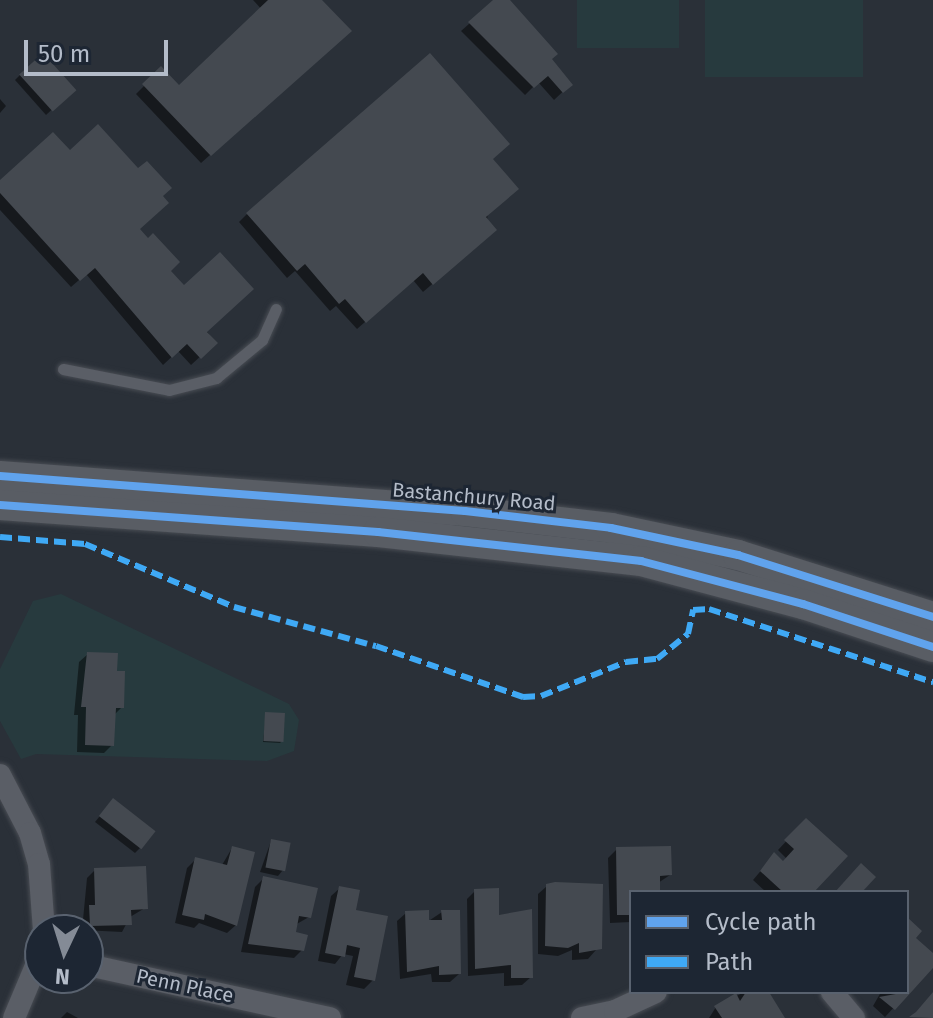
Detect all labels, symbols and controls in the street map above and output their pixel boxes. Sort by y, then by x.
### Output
scale bar [28,24,172,74]
text: 50 m [38,40,90,68]
street label: Bastanchury Road [391,478,557,516]
legend [629,890,909,994]
text: Cycle path [705,908,817,936]
north arrow [24,914,104,994]
text: Path [705,948,753,976]
text: N [54,962,71,990]
street label: Penn Place [134,964,236,1008]

